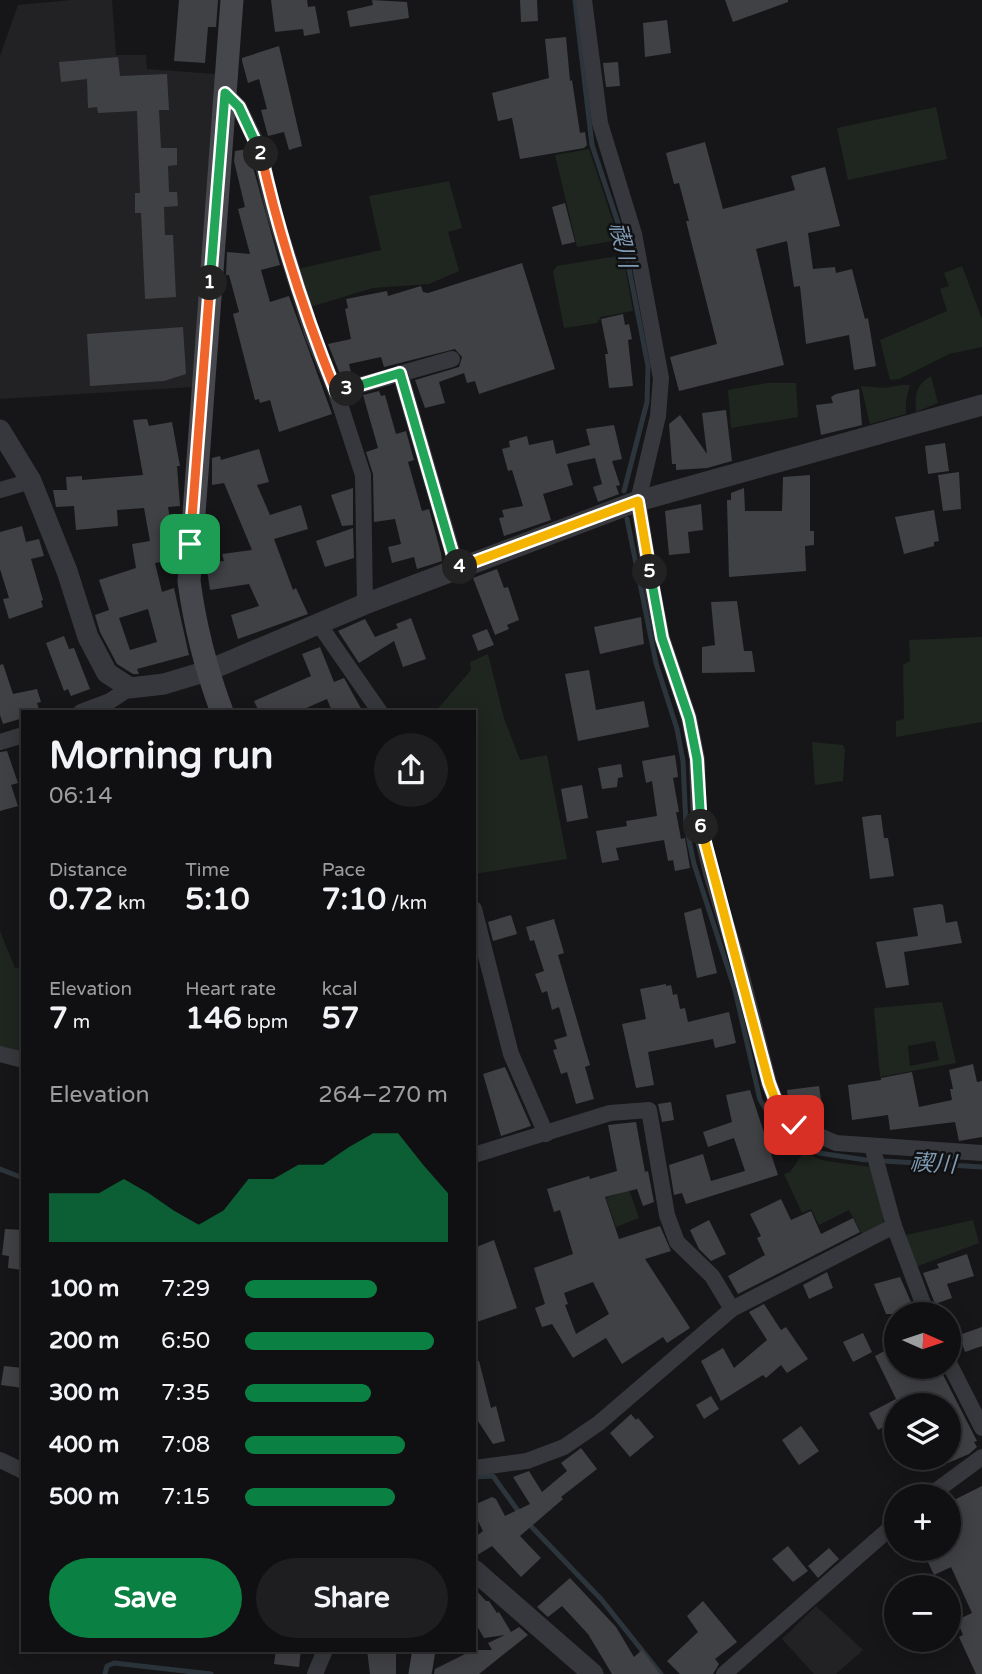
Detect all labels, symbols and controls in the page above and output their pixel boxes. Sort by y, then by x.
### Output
pin: 2 [244,136,278,172]
text: 2 [255,142,266,164]
water label: 禊川 [603,219,642,274]
pin: 1 [192,266,228,300]
text: 1 [204,271,215,293]
pin: 3 [330,372,364,406]
text: 3 [341,377,352,399]
pin [160,514,220,574]
icon: arrive [171,525,209,563]
pin: 4 [442,550,477,584]
pin: 5 [632,554,668,590]
text: 4 [454,555,465,577]
text: 5 [644,560,655,582]
text: Morning run [49,733,273,779]
button: share [374,733,448,807]
text: 06:14 [49,782,113,810]
pin: 6 [684,810,718,844]
text: 6 [695,815,706,837]
text: Distance [49,859,127,881]
text: Time [185,859,230,881]
text: Pace [322,859,365,881]
text: 0.72 [49,881,113,918]
text: 5:10 [185,881,250,918]
text: 7:10 [322,881,386,918]
text: km [113,892,146,914]
text: /km [386,892,427,914]
text: Elevation [49,978,132,1000]
text: Heart rate [185,978,276,1000]
text: kcal [322,978,357,1000]
text: 7 [49,1000,68,1037]
text: 146 [185,1000,242,1037]
text: 57 [322,1000,359,1037]
text: m [68,1011,90,1033]
text: bpm [242,1011,288,1033]
text: Elevation [49,1081,150,1109]
text: 264–270 m [318,1081,448,1109]
pin [764,1095,824,1155]
icon: check [775,1106,813,1144]
water label: 禊川 [909,1149,960,1179]
text: 100 m [49,1275,119,1303]
text: 7:29 [161,1275,210,1303]
north arrow [884,1302,961,1379]
map controls [884,1302,961,1652]
text: 200 m [49,1327,119,1355]
text: 6:50 [161,1327,210,1355]
text: 300 m [49,1379,119,1407]
text: 7:35 [161,1379,210,1407]
button: layers [884,1393,961,1470]
text: 400 m [49,1431,119,1459]
text: 7:08 [161,1431,210,1459]
text: 500 m [49,1483,119,1511]
text: 7:15 [161,1483,210,1511]
button: + [884,1484,961,1561]
button: Save [49,1558,242,1638]
button: Share [256,1558,448,1638]
button: − [884,1575,961,1652]

